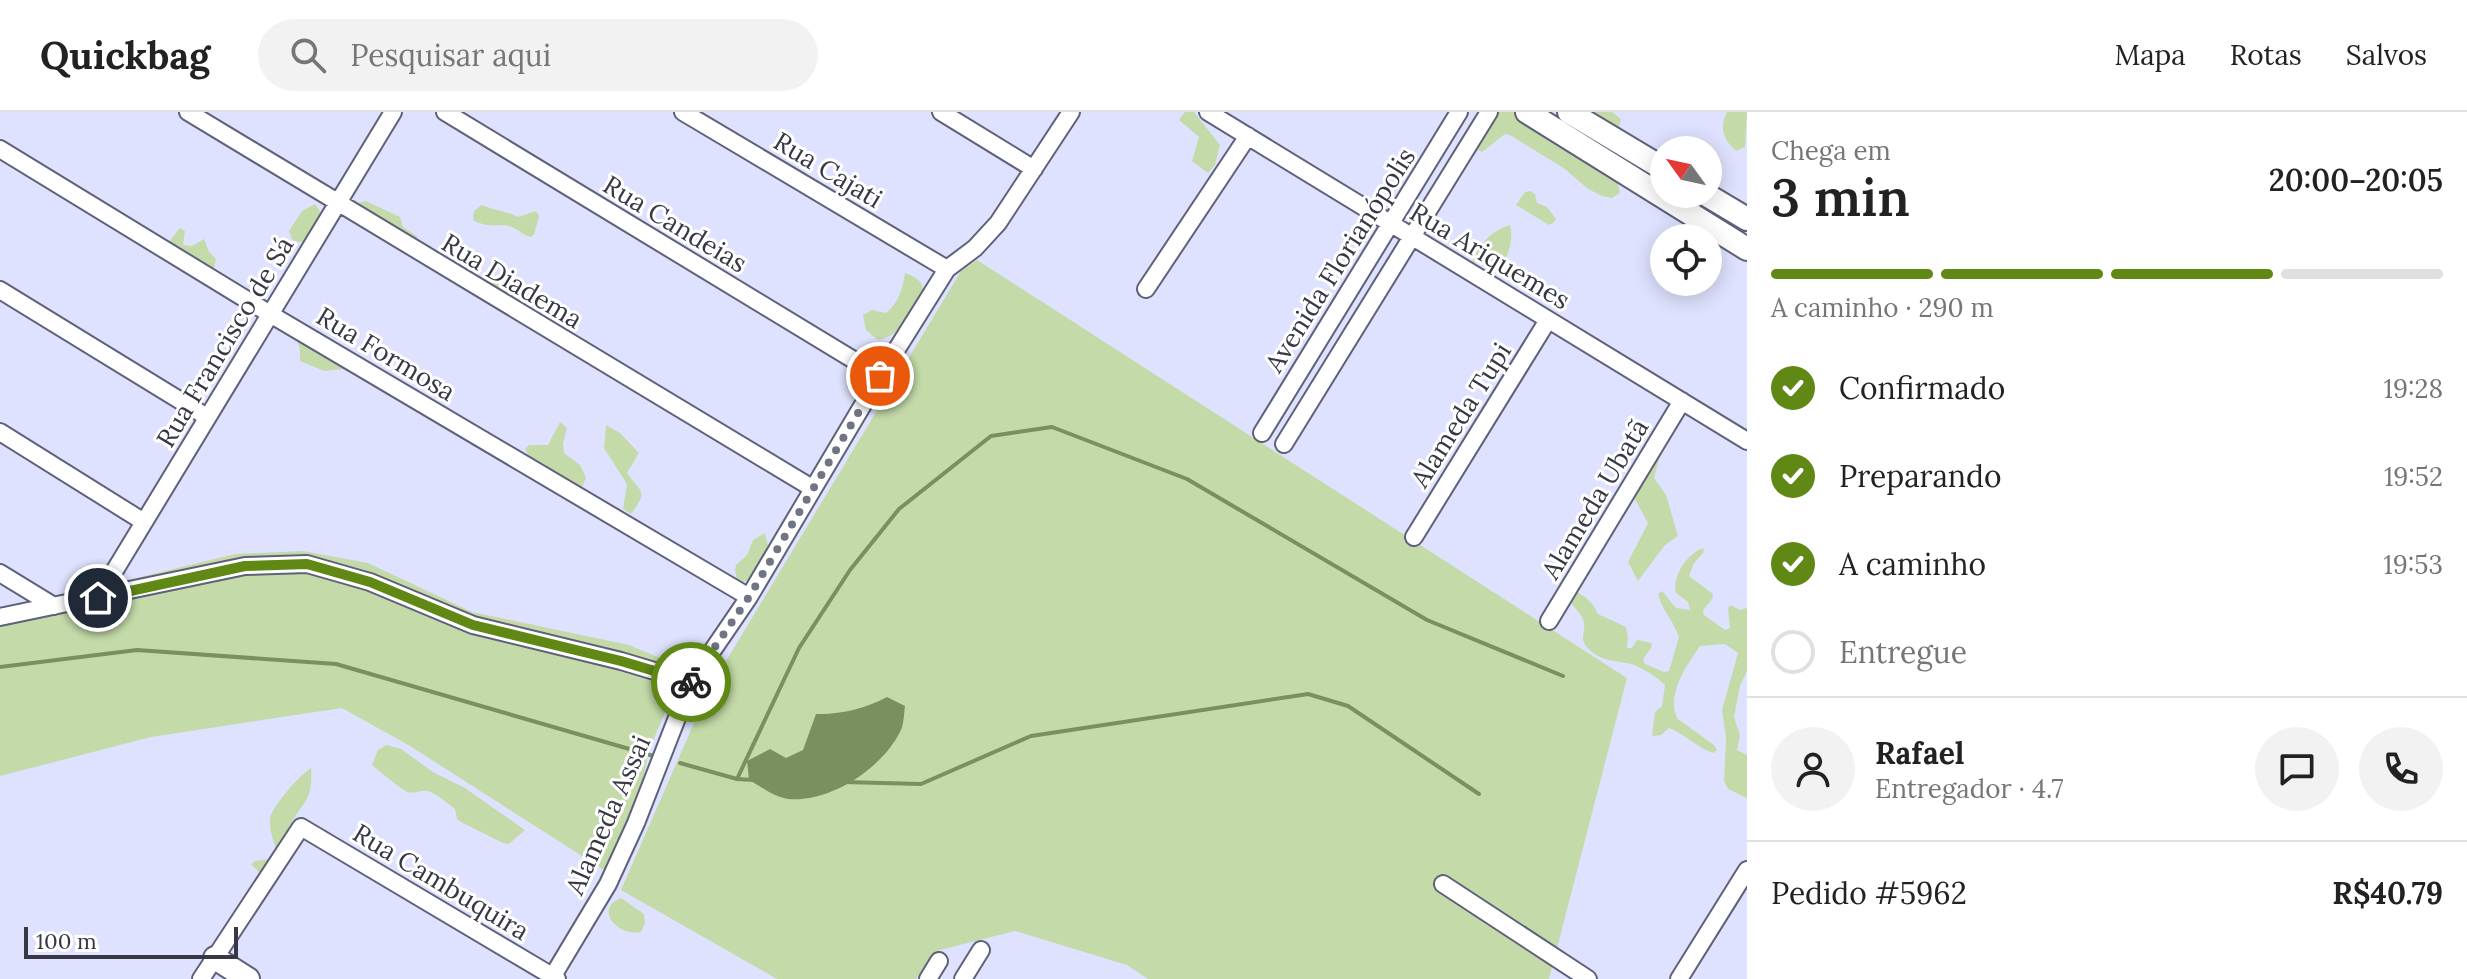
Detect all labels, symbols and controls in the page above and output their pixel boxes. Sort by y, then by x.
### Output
search box [258,19,818,91]
text: Quickbag [40,31,210,79]
icon: search [286,33,330,77]
text: Pesquisar aqui [350,36,551,74]
text: Mapa [2114,37,2186,73]
text: Rotas [2230,37,2302,73]
text: Salvos [2346,37,2427,73]
street label: Rua Cajati [768,124,889,215]
text: Chega em [1771,134,1891,167]
north arrow [1650,136,1722,208]
map controls [1650,136,1722,296]
street label: Avenida Florianópolis [1257,141,1422,379]
text: 20:00–20:05 [2269,161,2443,199]
text: 3 min [1771,164,1910,230]
street label: Rua Candeias [597,168,753,279]
street label: Rua Ariquemes [1404,195,1576,316]
button: locate [1650,224,1722,296]
street label: Rua Diadema [436,226,589,336]
street label: Rua Francisco de Sá [149,230,301,453]
text: A caminho · 290 m [1771,291,1994,324]
street label: Rua Formosa [311,299,462,408]
street label: Alameda Tupi [1403,336,1518,494]
pin [846,342,914,410]
icon: bag [858,354,902,398]
icon: check [1771,366,1815,410]
text: Confirmado [1839,369,2005,407]
text: 19:28 [2383,372,2443,405]
street label: Alameda Ubatã [1533,413,1655,586]
icon: check [1771,454,1815,498]
text: Preparando [1839,457,2002,495]
text: 19:52 [2384,460,2443,493]
icon: check [1771,542,1815,586]
text: A caminho [1839,545,1986,583]
text: 19:53 [2383,548,2443,581]
pin [64,564,132,632]
icon: home [76,576,120,620]
text: Entregue [1839,633,1967,671]
courier [651,642,731,722]
icon: bike [669,660,713,704]
button: person [1771,727,1855,811]
button: chat [2255,727,2339,811]
button: phone [2359,727,2443,811]
street label: Alameda Assai [557,730,657,900]
text: Rafael [1875,734,1964,772]
text: Entregador · 4.7 [1875,772,2064,805]
street label: Rua Cambuquira [347,816,535,947]
text: Pedido #5962 [1771,874,1967,912]
text: R$40.79 [2332,874,2443,912]
scale bar [24,923,238,959]
text: 100 m [36,927,97,955]

